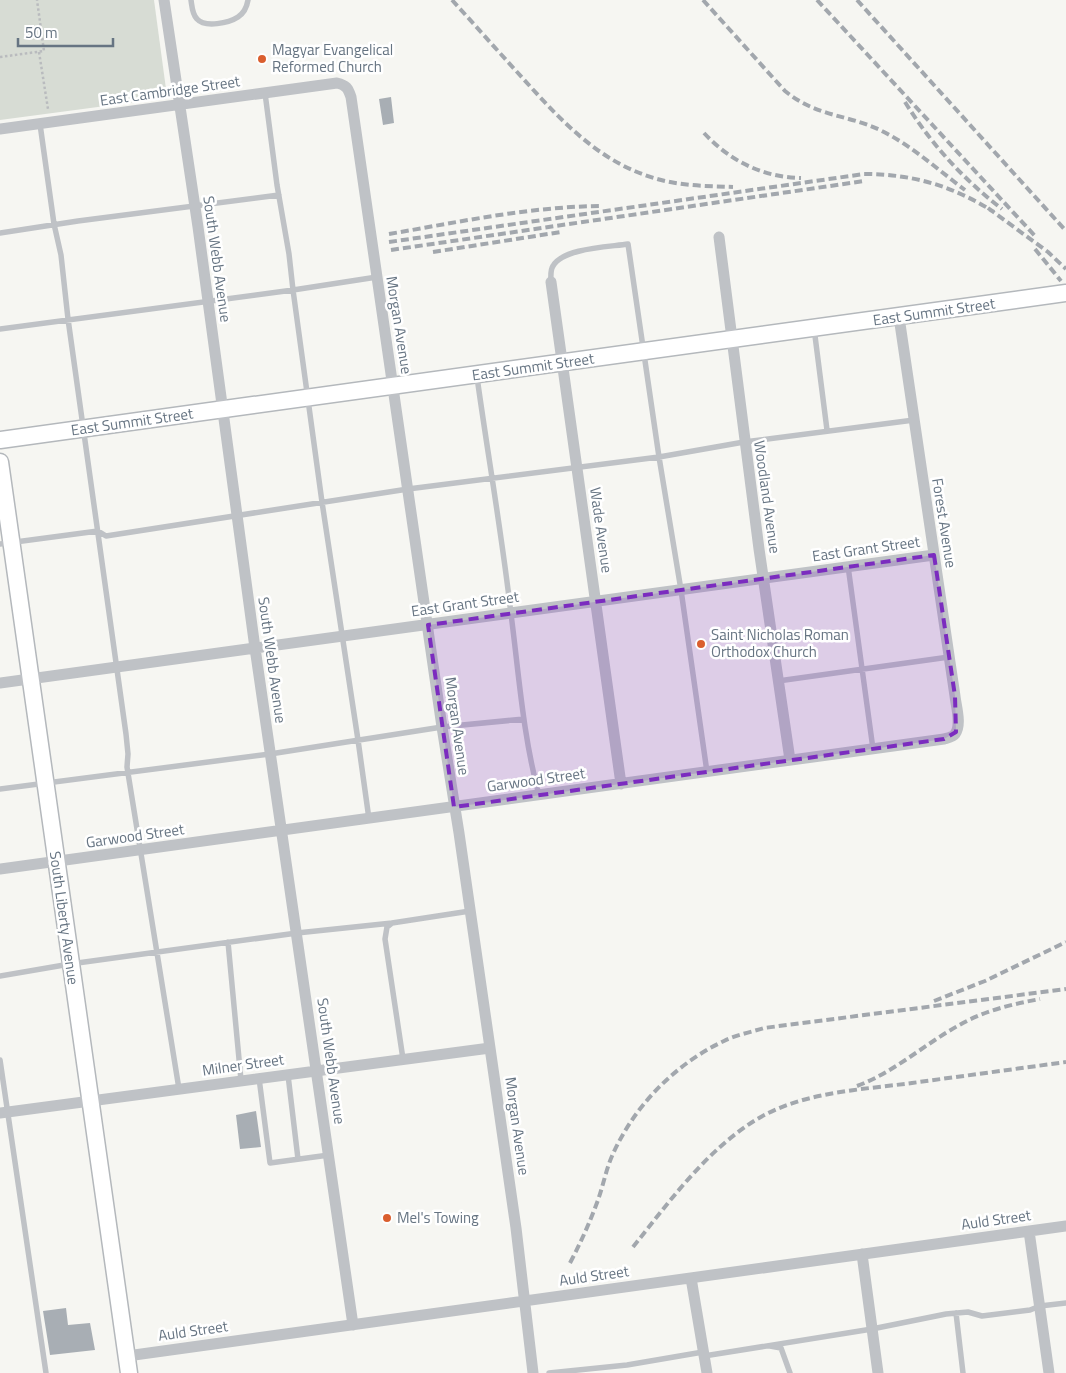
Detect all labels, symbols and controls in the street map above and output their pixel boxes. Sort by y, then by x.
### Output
scale bar [18,15,112,47]
text: 50 m [25,21,58,44]
place label: Magyar Evangelical Reformed Church [272,38,393,78]
marker: Magyar Evangelical Reformed Church [256,53,268,65]
street label: East Cambridge Street [98,69,242,112]
street label: South Webb Avenue [197,194,238,324]
street label: Morgan Avenue [380,274,419,376]
street label: East Summit Street [871,291,997,331]
street label: East Summit Street [470,346,596,386]
street label: East Summit Street [69,401,195,441]
street label: Woodland Avenue [748,439,787,555]
street label: Forest Avenue [926,476,963,569]
street label: Wade Avenue [584,486,619,574]
street label: East Grant Street [811,529,922,567]
street label: East Grant Street [410,584,521,622]
street label: South Webb Avenue [252,595,293,725]
place label: Saint Nicholas Roman Orthodox Church [711,623,849,663]
marker: Saint Nicholas Roman Orthodox Church [695,638,707,650]
street label: Morgan Avenue [439,675,476,777]
street label: Garwood Street [485,761,587,798]
street label: Garwood Street [84,817,186,854]
street label: South Liberty Avenue [44,850,85,986]
street label: South Webb Avenue [311,996,352,1126]
street label: Milner Street [201,1047,286,1082]
street label: Morgan Avenue [499,1075,536,1177]
street label: Auld Street [960,1203,1033,1236]
place label: Mel's Towing [397,1206,479,1229]
marker: Mel's Towing [381,1212,393,1224]
street label: Auld Street [558,1259,631,1292]
street label: Auld Street [157,1314,230,1347]

